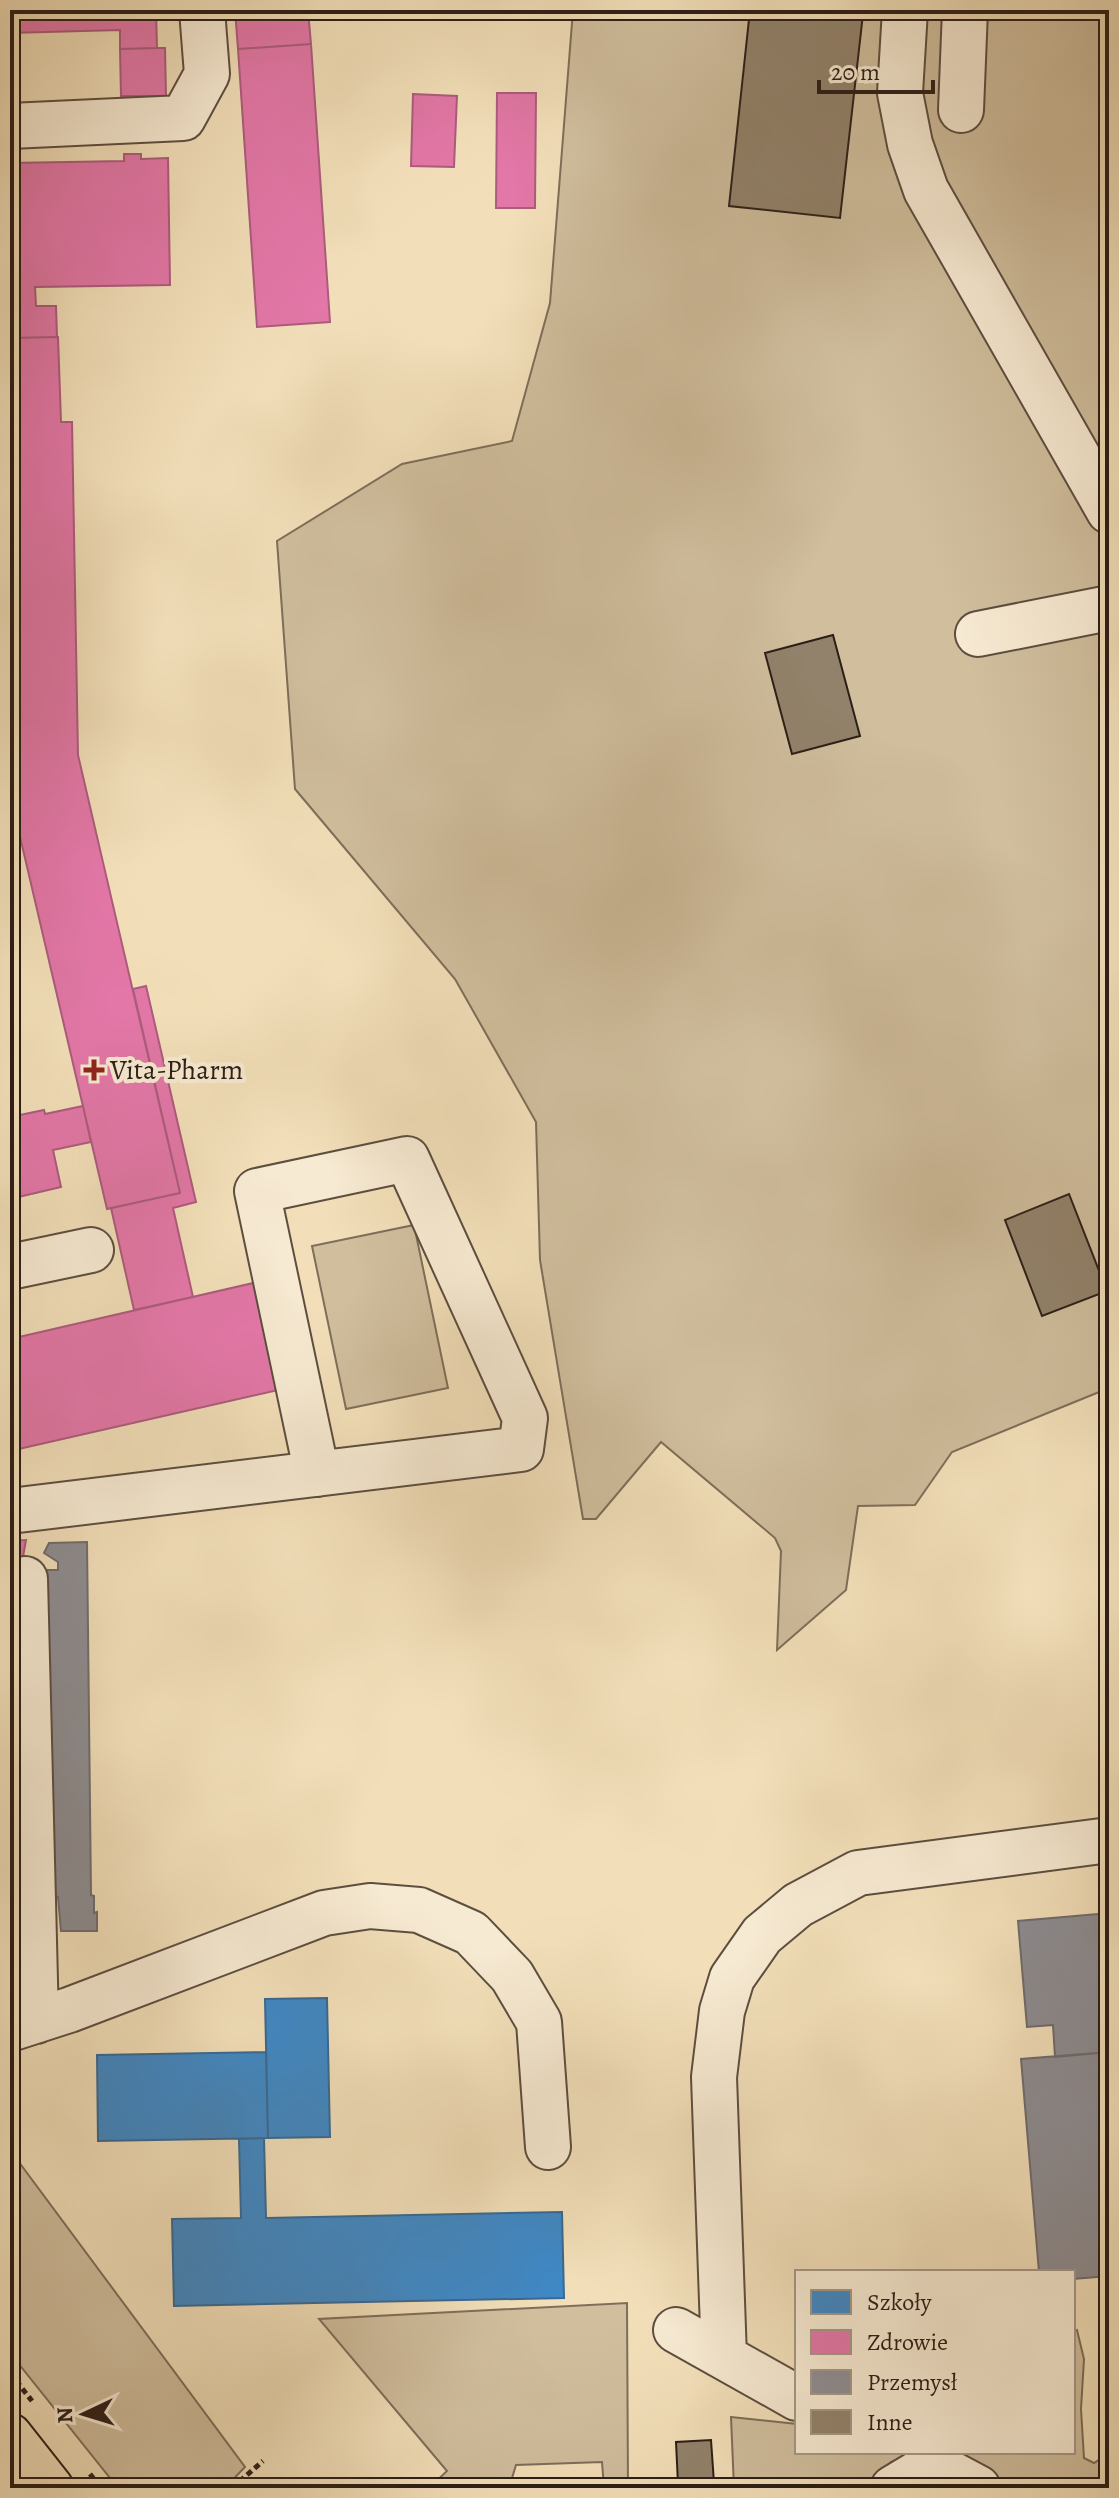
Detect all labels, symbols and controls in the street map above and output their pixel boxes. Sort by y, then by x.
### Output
scale bar [819,44,933,94]
text: 20 m [831,56,880,88]
place label: Vita-Pharm [109,1051,243,1089]
marker: Vita-Pharm [85,1061,103,1079]
legend [795,2270,1075,2454]
text: Szkoły [867,2286,932,2318]
text: Zdrowie [867,2326,948,2358]
text: Przemysł [867,2366,958,2398]
north arrow [44,2374,124,2454]
text: N [50,2406,81,2424]
text: Inne [867,2406,912,2438]

